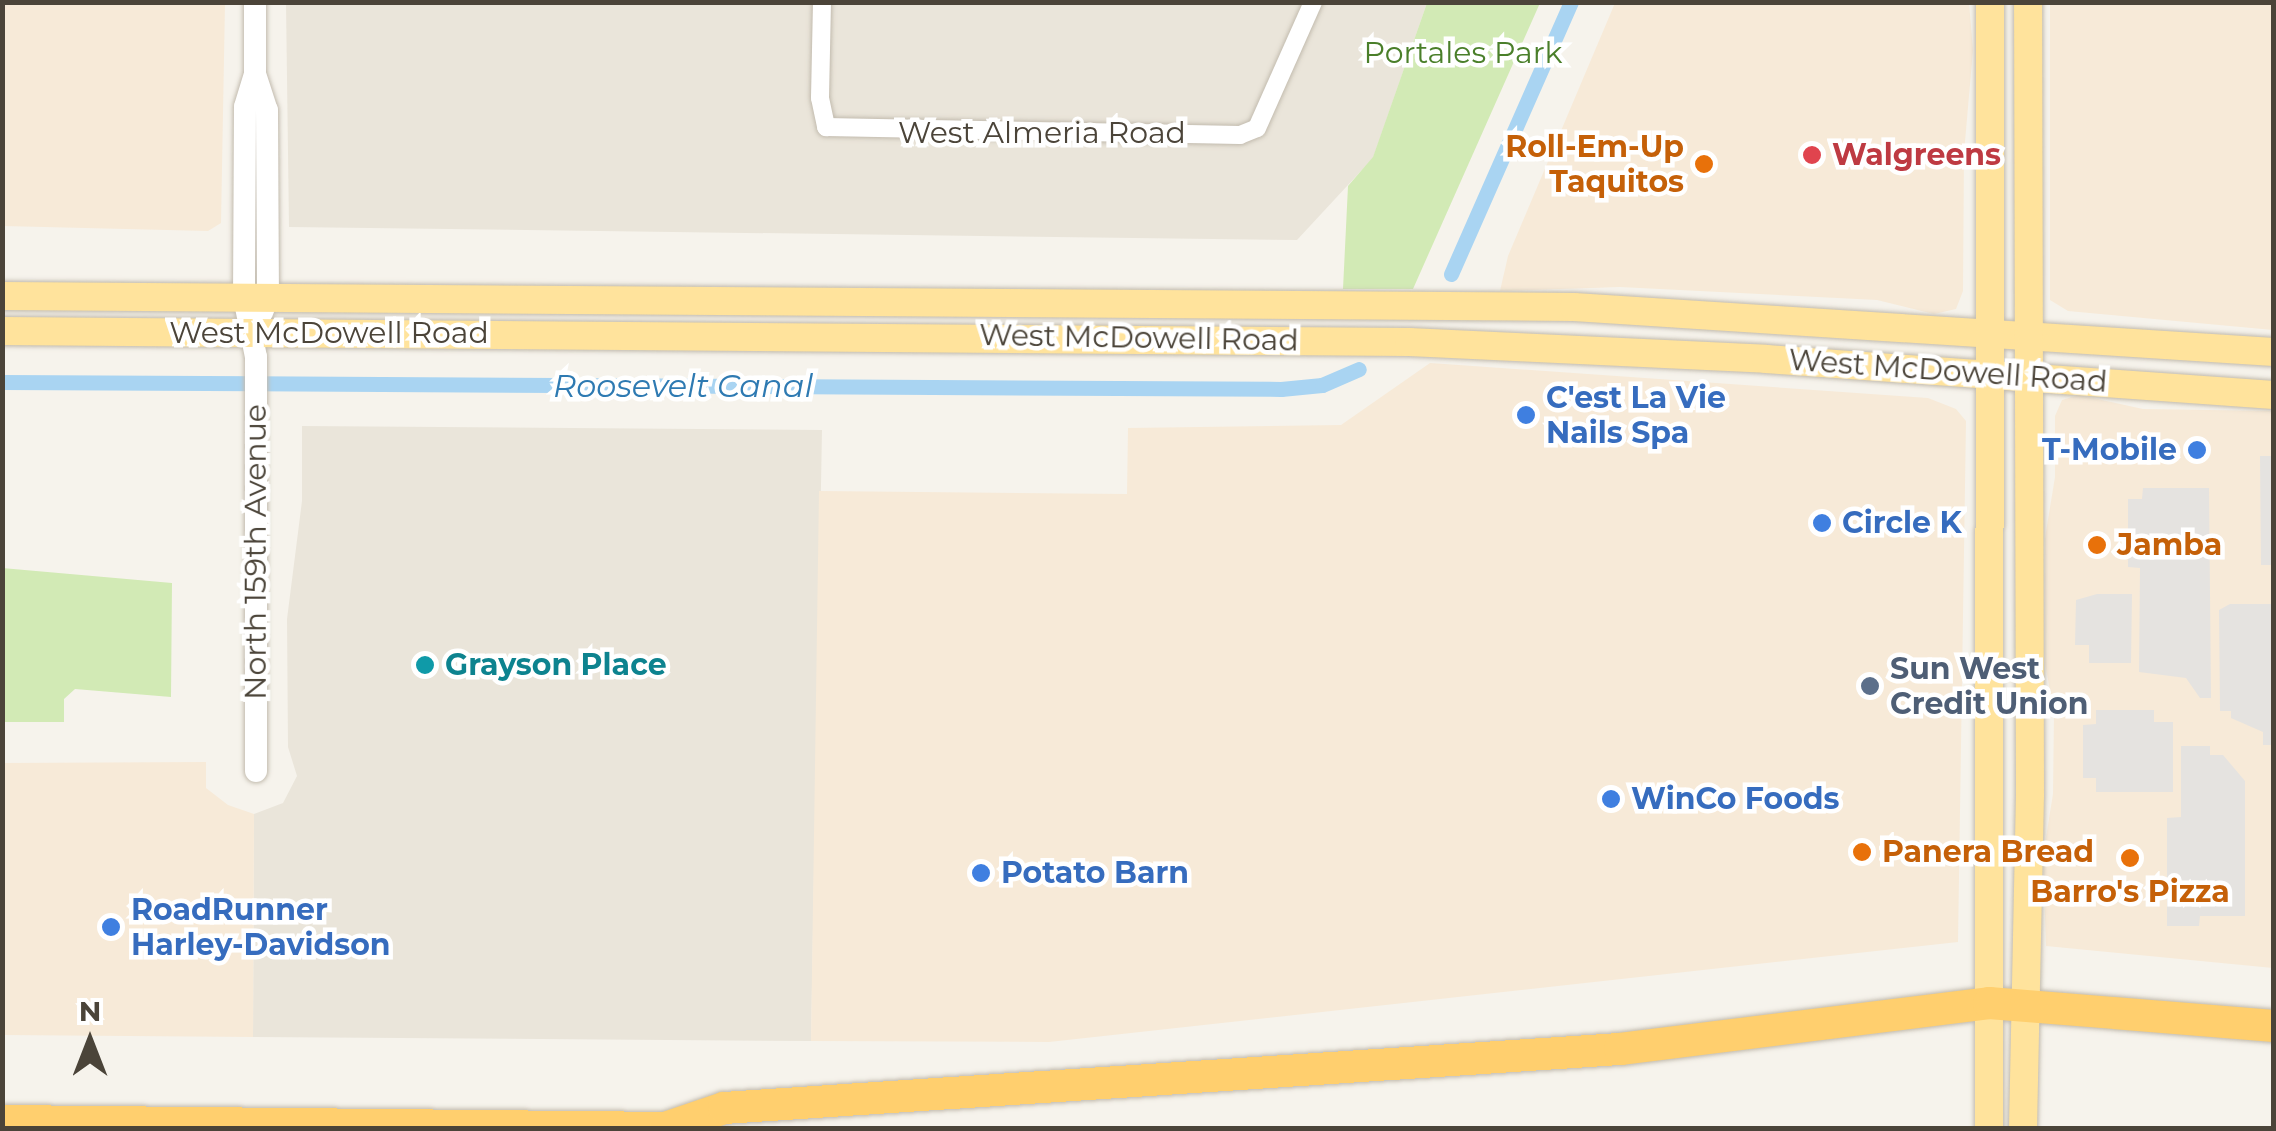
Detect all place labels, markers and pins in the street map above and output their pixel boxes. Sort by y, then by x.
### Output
place label: Roll-Em-Up Taquitos [1505,129,1684,200]
place label: Walgreens [1832,137,2001,173]
marker: Walgreens [1801,144,1823,166]
marker: Roll-Em-Up Taquitos [1693,153,1715,175]
place label: C'est La Vie Nails Spa [1546,380,1726,450]
marker: C'est La Vie Nails Spa [1515,404,1537,426]
place label: T-Mobile [2042,432,2177,468]
marker: T-Mobile [2186,439,2208,461]
place label: Circle K [1842,505,1962,541]
marker: Circle K [1811,512,1833,534]
place label: Jamba [2117,527,2222,563]
marker: Jamba [2086,534,2108,556]
place label: Grayson Place [445,647,667,683]
place label: Sun West Credit Union [1890,651,2088,722]
marker: Grayson Place [414,654,436,676]
marker: Sun West Credit Union [1859,675,1881,697]
place label: WinCo Foods [1631,781,1840,817]
marker: WinCo Foods [1600,788,1622,810]
place label: Panera Bread [1882,834,2094,870]
marker: Panera Bread [1851,841,1873,863]
marker: Barro's Pizza [2119,847,2141,869]
place label: Potato Barn [1001,855,1189,891]
marker: Potato Barn [970,862,992,884]
place label: Barro's Pizza [2030,874,2230,910]
place label: RoadRunner Harley-Davidson [131,892,391,962]
marker: RoadRunner Harley-Davidson [100,916,122,938]

